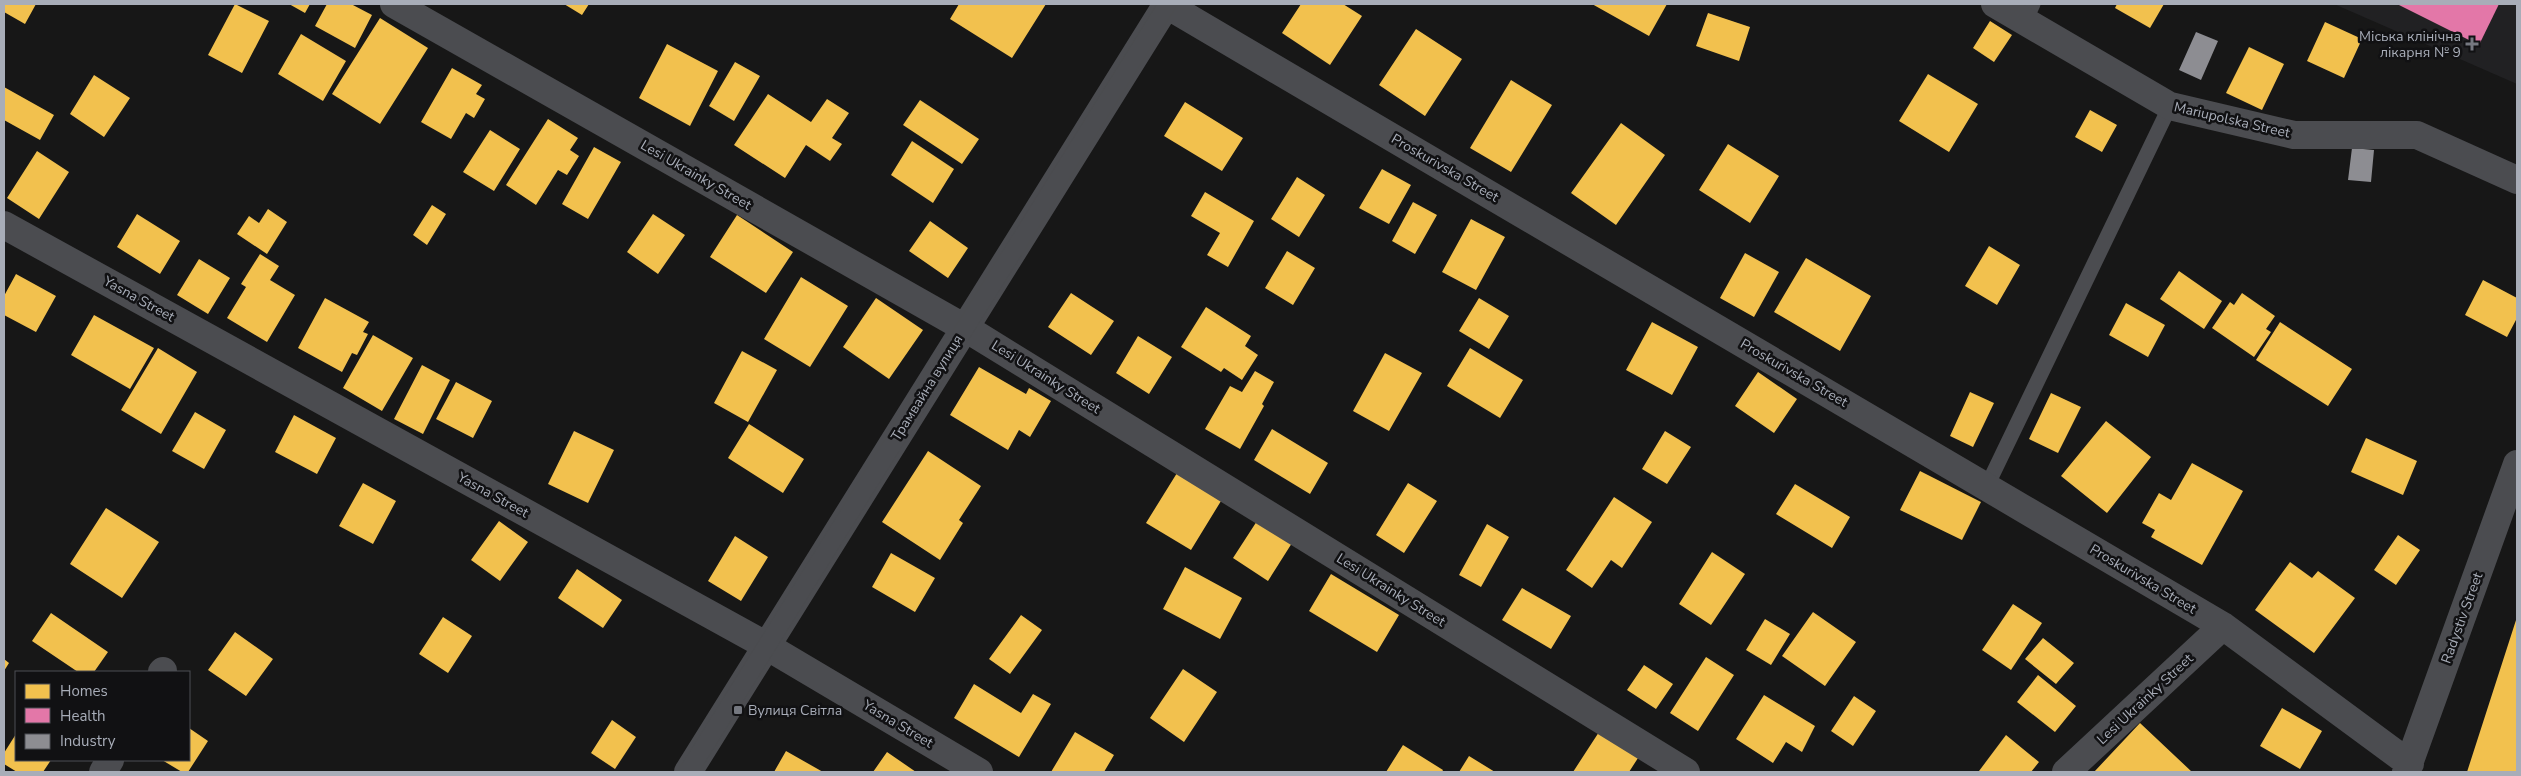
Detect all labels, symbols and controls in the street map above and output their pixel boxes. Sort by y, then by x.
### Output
place label: Міська клінічна лікарня № 9 [2359,27,2461,62]
marker: Міська клінічна лікарня № 9 [2465,37,2479,51]
street label: Mariupolska Street [2172,97,2292,143]
street label: Proskurivska Street [1388,129,1502,207]
street label: Lesi Ukrainky Street [637,136,755,215]
street label: Yasna Street [99,271,178,326]
street label: Трамвайна вулиця [887,331,967,445]
street label: Proskurivska Street [1737,334,1851,412]
street label: Lesi Ukrainky Street [988,336,1104,418]
street label: Yasna Street [453,467,532,522]
street label: Proskurivska Street [2086,540,2200,618]
street label: Lesi Ukrainky Street [1333,549,1449,631]
street label: Radystiv Street [2437,570,2487,666]
street label: Lesi Ukrainky Street [2093,649,2197,749]
legend [15,671,190,761]
text: Homes [60,681,108,701]
street label: Yasna Street [859,695,937,752]
place label: Вулиця Світла [748,701,842,720]
marker: Вулиця Світла [732,704,744,716]
text: Health [60,706,105,726]
text: Industry [60,731,116,751]

